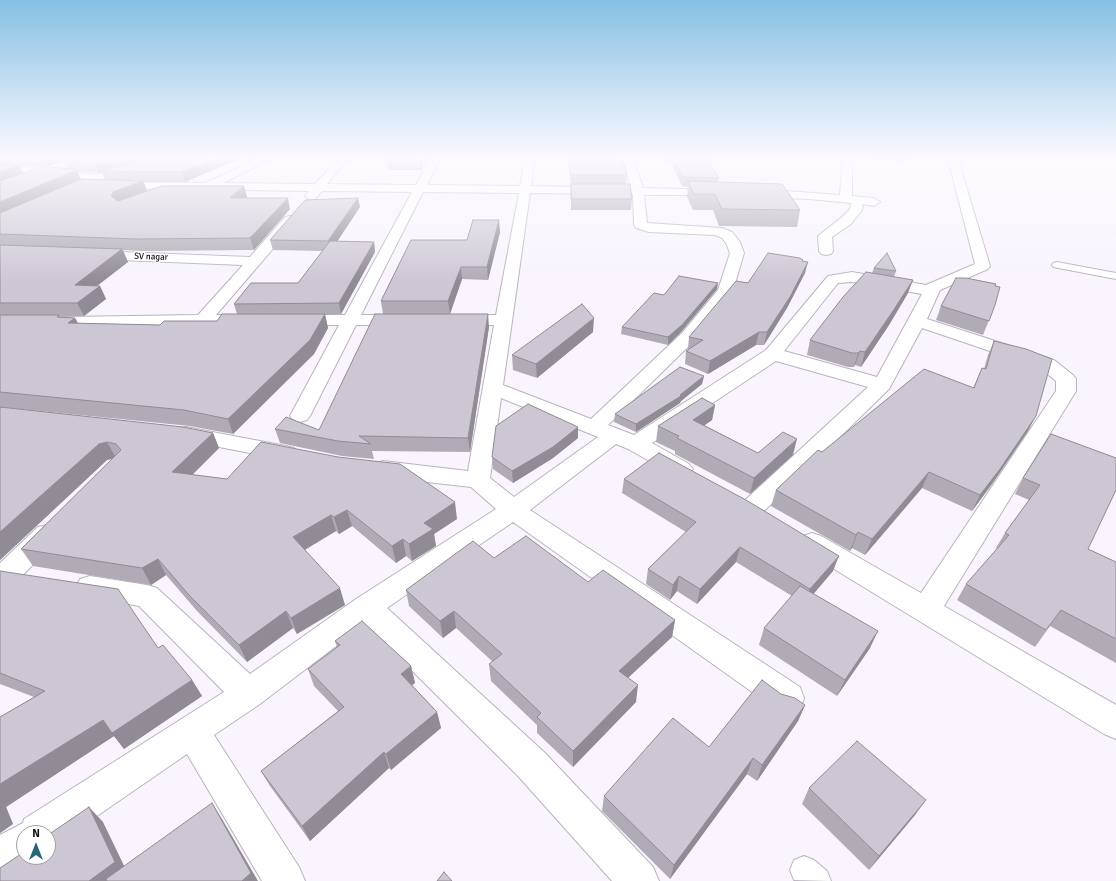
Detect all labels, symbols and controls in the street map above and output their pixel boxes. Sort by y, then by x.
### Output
street label: SV nagar [134,251,168,263]
north arrow [16,825,56,865]
text: N [32,827,40,840]

